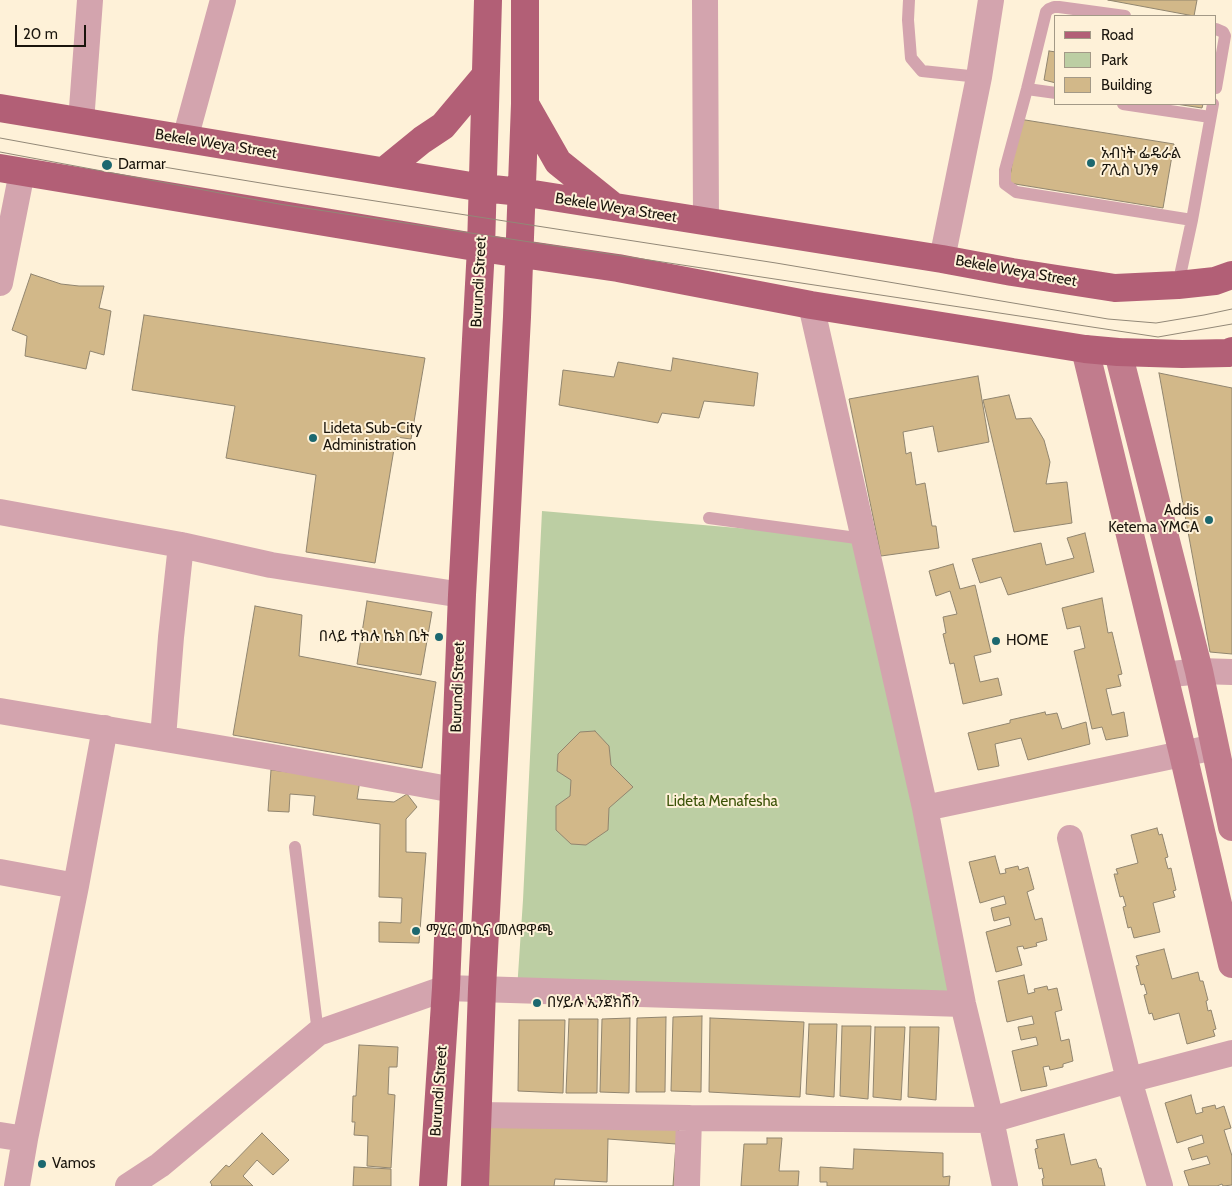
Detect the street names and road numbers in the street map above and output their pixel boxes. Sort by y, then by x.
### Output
street label: Bekele Weya Street [154,125,278,163]
street label: Bekele Weya Street [554,189,678,227]
street label: Burundi Street [468,236,490,328]
street label: Bekele Weya Street [954,251,1078,291]
street label: Burundi Street [447,641,469,733]
street label: Burundi Street [427,1045,451,1137]

